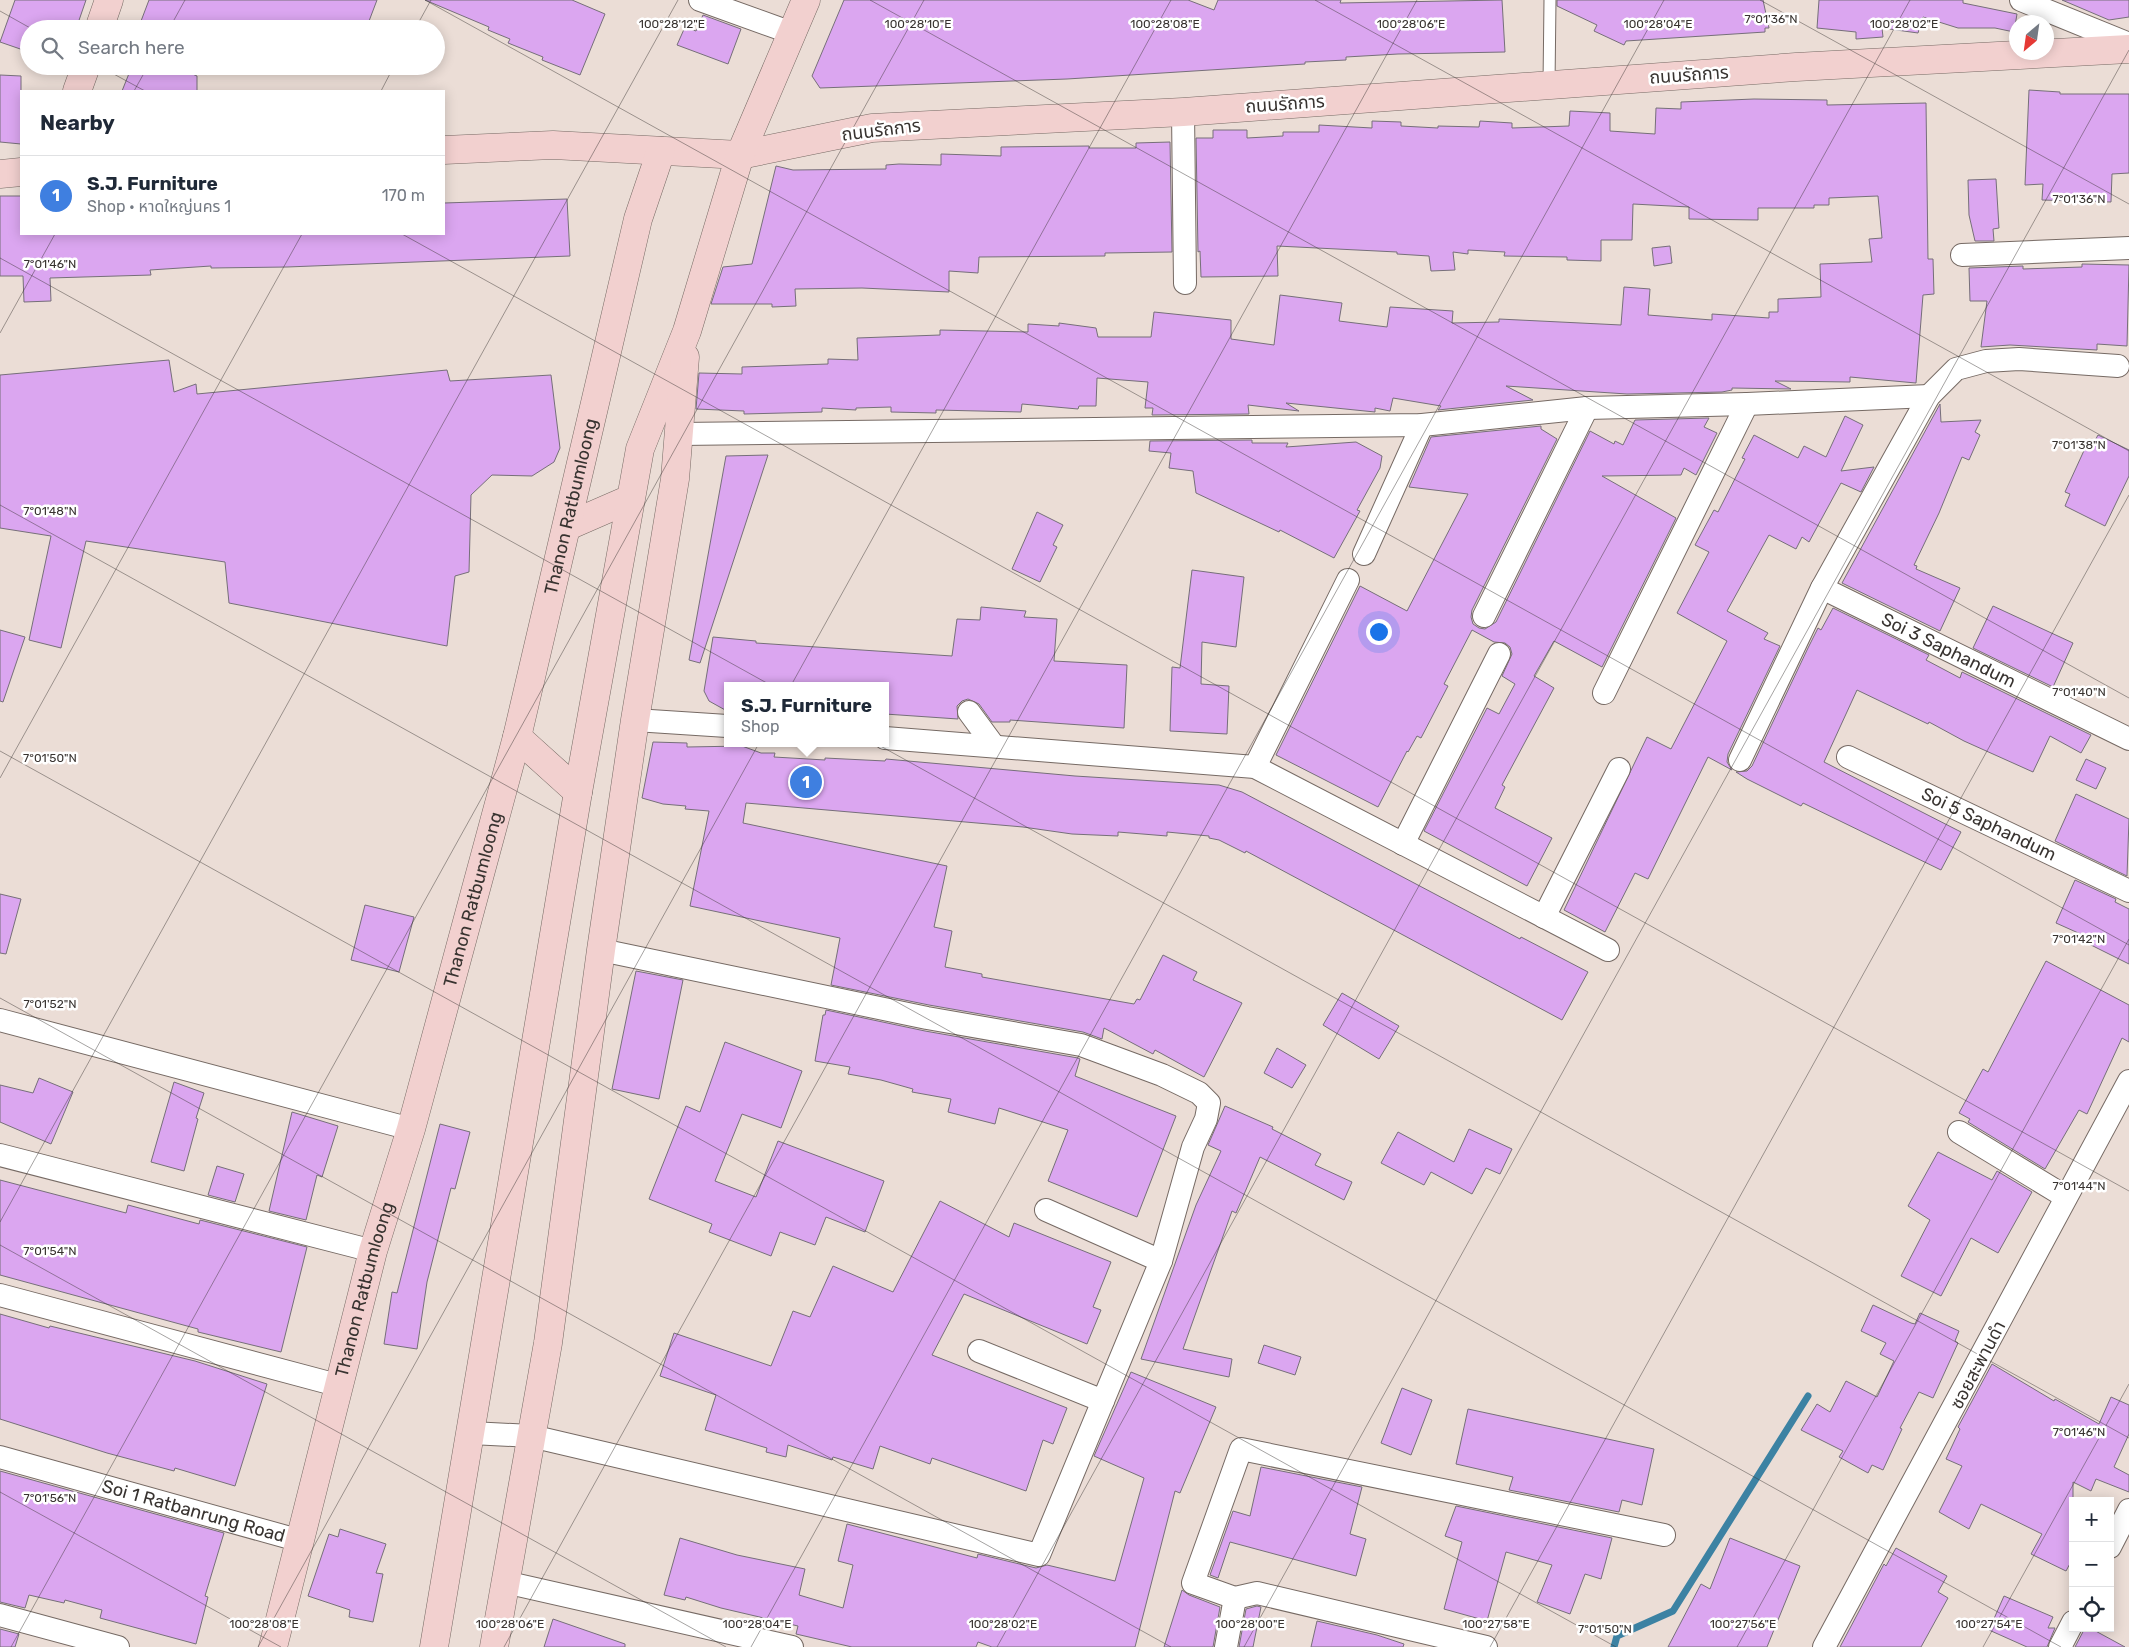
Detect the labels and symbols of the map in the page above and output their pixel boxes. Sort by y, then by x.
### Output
text: 7°01'36"N [1744,12,1798,26]
north arrow [2009,15,2054,60]
text: 100°28'12"E [639,17,705,31]
text: 100°28'10"E [885,17,951,31]
text: 100°28'08"E [1130,17,1200,31]
text: 100°28'06"E [1377,17,1445,31]
text: 100°28'04"E [1624,17,1692,31]
text: 100°28'02"E [1870,17,1938,31]
street label: ถนนรัถการ [1649,61,1730,89]
street label: ถนนรัถการ [1245,90,1326,118]
street label: ถนนรัถการ [840,114,922,146]
text: 7°01'36"N [2052,192,2106,206]
text: 7°01'46"N [24,257,76,271]
street label: Thanon Ratbumloong [540,416,602,597]
text: 7°01'38"N [2052,438,2106,452]
text: 7°01'48"N [23,504,77,518]
street label: Soi 3 Saphandum [1878,608,2019,693]
your location [1366,619,1392,645]
text: 7°01'40"N [2052,685,2106,699]
text: 7°01'50"N [23,751,77,765]
pin: 1 [790,763,822,801]
street label: Soi 5 Saphandum [1918,783,2060,866]
street label: Thanon Ratbumloong [439,809,507,989]
text: 7°01'42"N [2053,932,2105,946]
text: 7°01'52"N [23,997,77,1011]
text: 7°01'44"N [2052,1179,2106,1193]
street label: Thanon Ratbumloong [331,1199,399,1379]
text: 7°01'54"N [23,1244,77,1258]
street label: ซอยสะพานดำ [1946,1317,2010,1413]
text: 7°01'46"N [2053,1425,2105,1439]
street label: Soi 1 Ratbanrung Road [100,1475,288,1547]
text: 7°01'56"N [24,1491,76,1505]
text: 100°28'08"E [229,1617,299,1631]
text: 100°28'06"E [476,1617,544,1631]
text: 100°28'04"E [723,1617,791,1631]
text: 100°28'02"E [969,1617,1037,1631]
text: 100°28'00"E [1215,1617,1285,1631]
text: 100°27'58"E [1462,1617,1530,1631]
text: 100°27'56"E [1710,1617,1776,1631]
text: 100°27'54"E [1956,1617,2022,1631]
text: 7°01'50"N [1578,1622,1632,1636]

